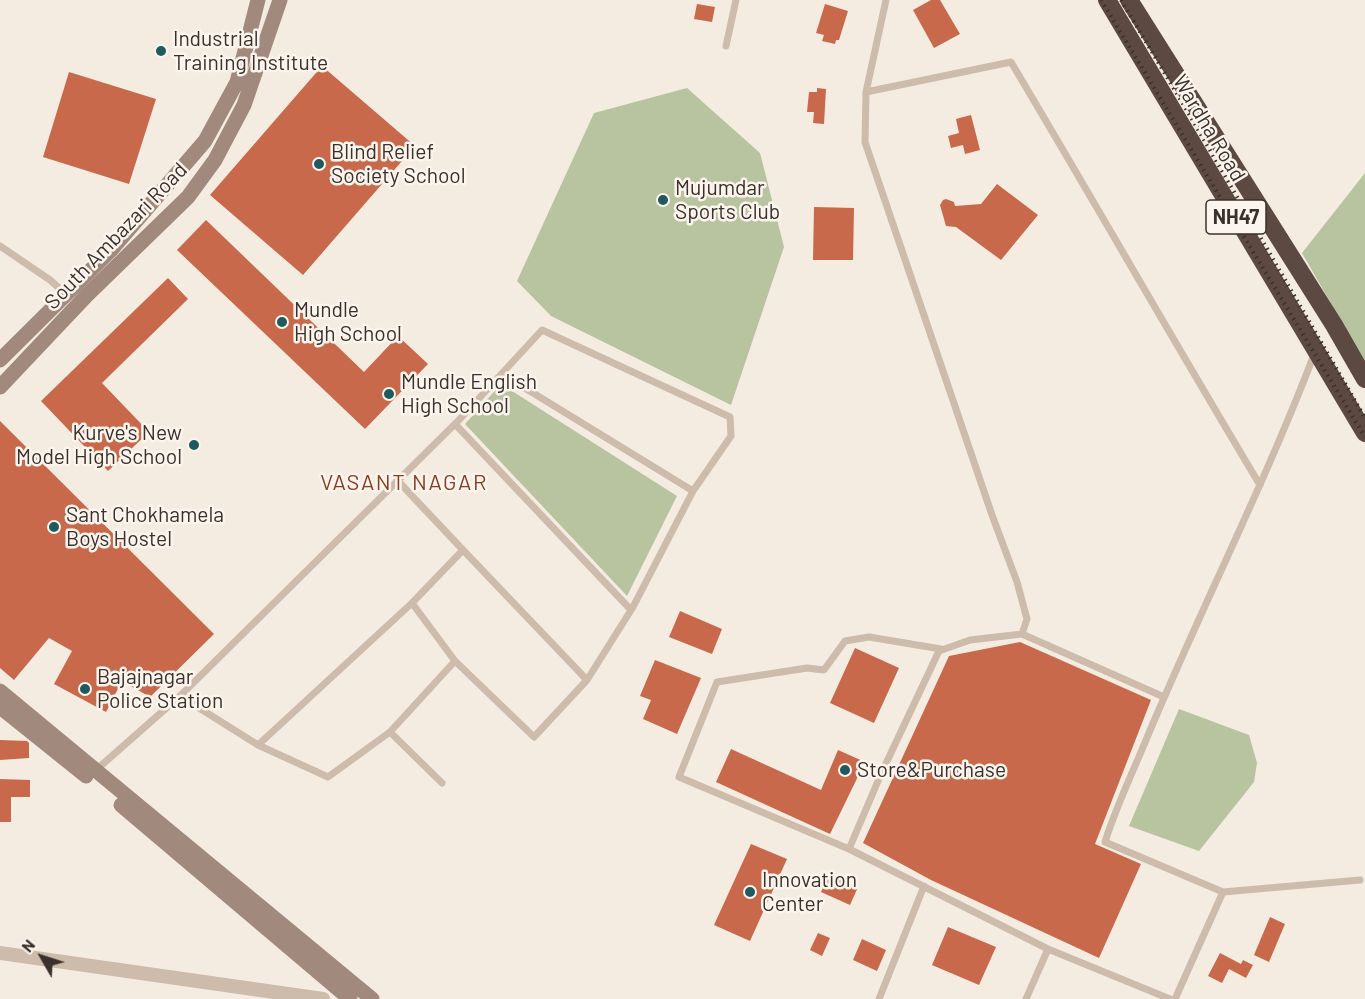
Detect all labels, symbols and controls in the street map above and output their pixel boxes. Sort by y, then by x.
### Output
place label: Industrial Training Institute [173,26,328,76]
marker: Industrial Training Institute [154,44,168,58]
street label: Wardha Road [1167,70,1251,186]
place label: Blind Relief Society School [331,139,466,189]
street label: South Ambazari Road [40,157,192,315]
marker: Blind Relief Society School [312,157,326,171]
place label: Mujumdar Sports Club [675,175,780,225]
marker: Mujumdar Sports Club [656,193,670,207]
road number: NH47 [1206,200,1266,234]
place label: Mundle High School [294,297,402,347]
marker: Mundle High School [275,315,289,329]
place label: Mundle English High School [401,369,537,419]
marker: Mundle English High School [382,387,396,401]
place label: Kurve's New Model High School [16,420,182,470]
marker: Kurve's New Model High School [187,438,201,452]
district label: VASANT NAGAR [320,470,488,496]
place label: Sant Chokhamela Boys Hostel [66,502,224,552]
marker: Sant Chokhamela Boys Hostel [47,520,61,534]
place label: Bajajnagar Police Station [97,664,223,714]
marker: Bajajnagar Police Station [78,682,92,696]
place label: Store&Purchase [857,757,1006,783]
marker: Store&Purchase [838,763,852,777]
place label: Innovation Center [762,867,857,917]
marker: Innovation Center [743,885,757,899]
north arrow [12,927,72,987]
text: N [17,935,38,955]

